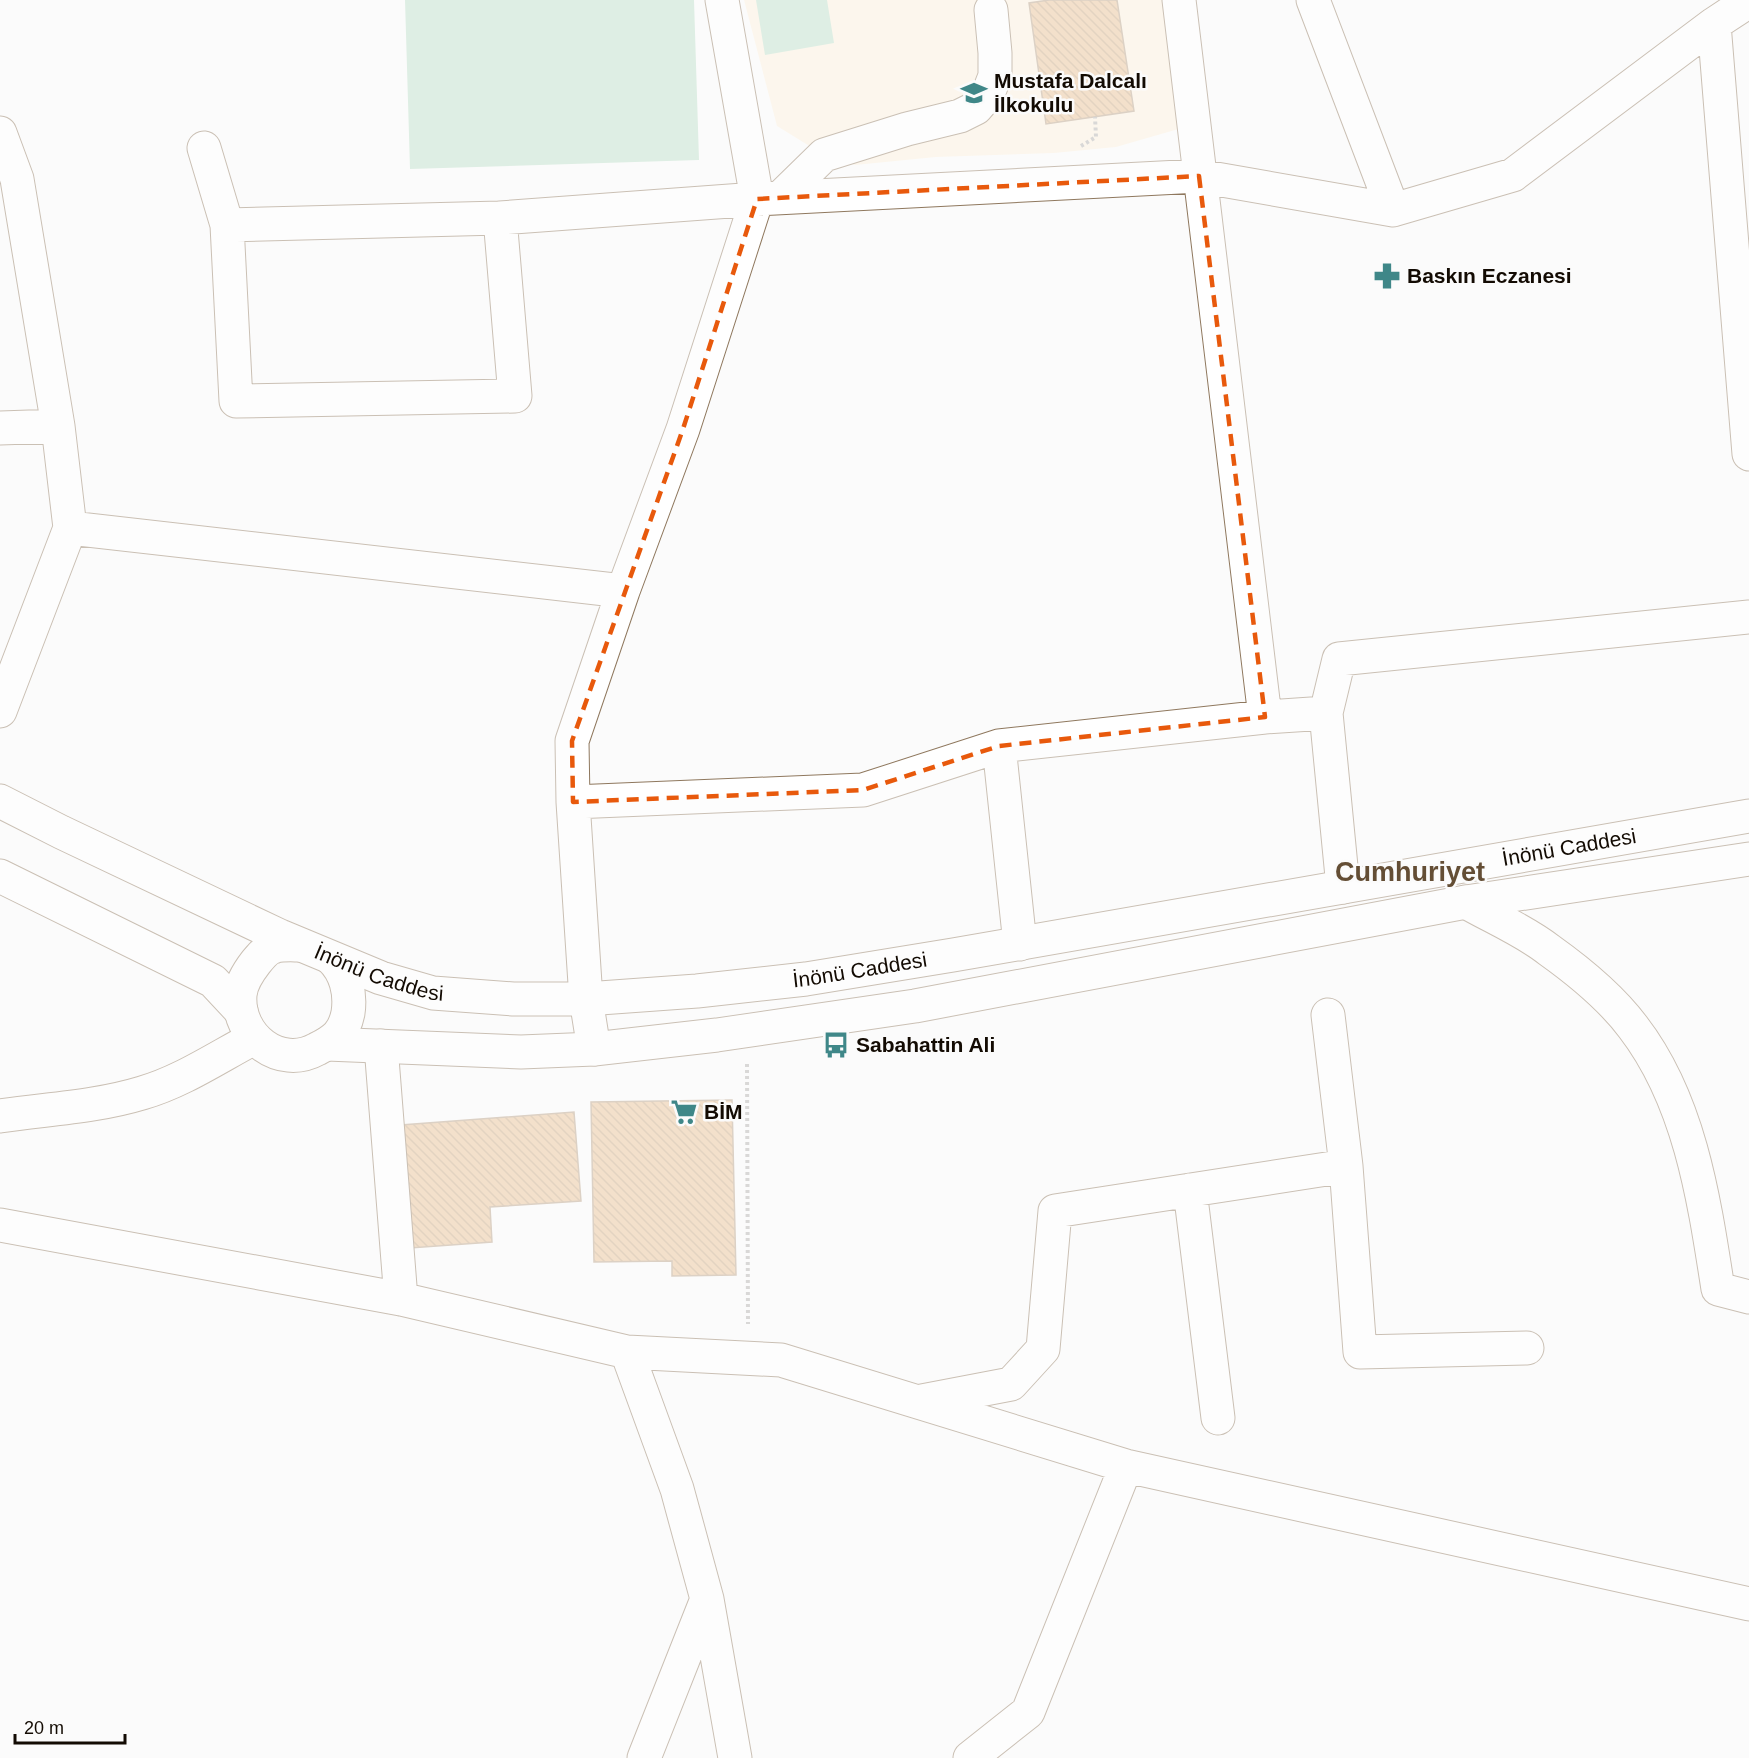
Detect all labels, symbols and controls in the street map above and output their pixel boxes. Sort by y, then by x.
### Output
place label: Mustafa Dalcalı İlkokulu [994,69,1147,116]
school or university icon: Mustafa Dalcalı İlkokulu [959,78,989,108]
pharmacy icon: Baskın Eczanesi [1372,261,1402,291]
place label: Baskın Eczanesi [1407,264,1572,287]
street label: İnönü Caddesi [1500,824,1638,870]
district label: Cumhuriyet [1335,857,1485,887]
street label: İnönü Caddesi [311,940,444,1005]
street label: İnönü Caddesi [791,947,928,991]
bus stop icon: Sabahattin Ali [821,1030,851,1060]
place label: Sabahattin Ali [856,1033,995,1056]
supermarket icon: BİM [669,1097,699,1127]
place label: BİM [704,1100,743,1123]
scale bar [15,1707,124,1745]
text: 20 m [24,1718,64,1738]

